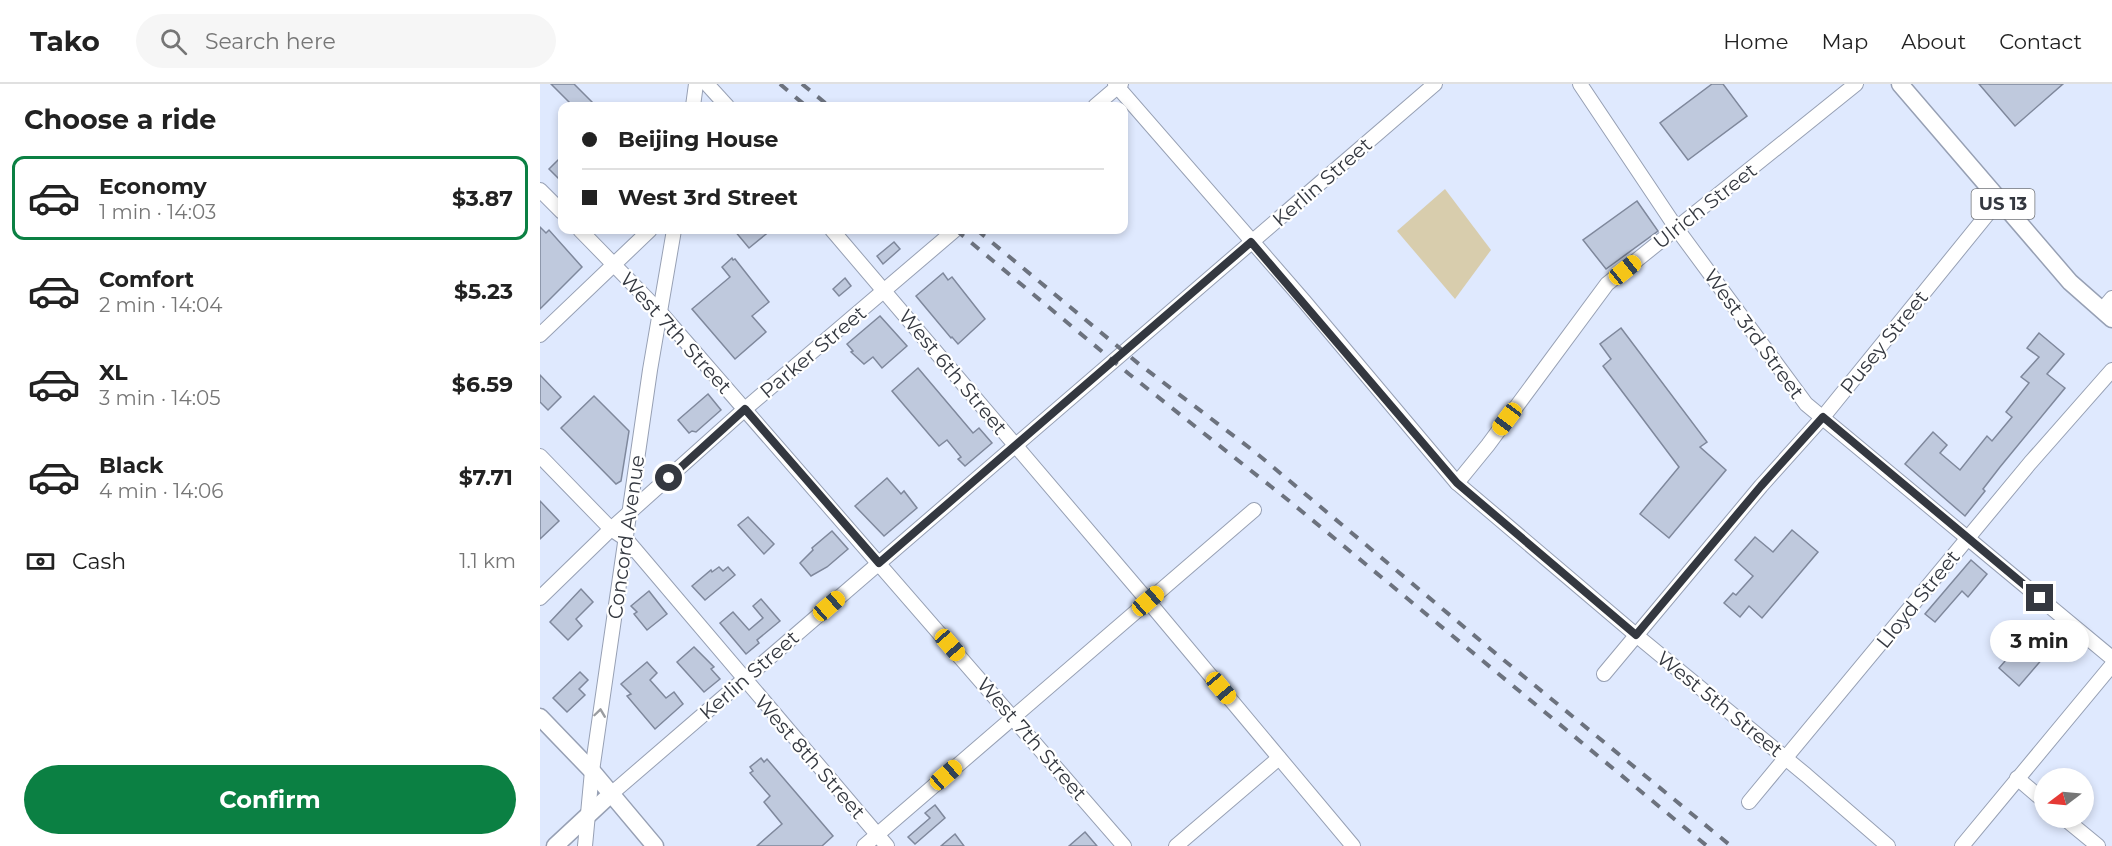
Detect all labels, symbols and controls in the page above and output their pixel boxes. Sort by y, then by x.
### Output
search box [136,14,556,68]
text: Tako [30,24,100,58]
icon: search [157,25,190,58]
text: Search here [205,28,336,55]
text: Home [1723,29,1788,54]
text: Map [1821,29,1868,54]
text: About [1901,29,1966,54]
text: Contact [1999,29,2082,54]
text: Choose a ride [24,103,216,136]
text: Beijing House [618,126,779,153]
street label: Kerlin Street [1267,132,1377,232]
street label: Ulrich Street [1648,158,1762,254]
icon: car [27,171,81,225]
text: Economy [99,173,207,200]
text: West 3rd Street [618,184,798,211]
text: $3.87 [452,185,513,212]
road number: US 13 [1972,189,2034,219]
text: 1 min · 14:03 [99,200,216,224]
car [1605,252,1645,288]
icon: car [27,264,81,318]
street label: West 3rd Street [1699,264,1809,404]
text: Comfort [99,266,194,293]
street label: West 7th Street [615,267,737,399]
text: $5.23 [454,278,513,305]
street label: Pusey Street [1835,285,1933,399]
text: 2 min · 14:04 [99,293,223,317]
street label: Parker Street [755,301,871,403]
street label: West 6th Street [894,305,1012,439]
icon: car [27,357,81,411]
text: XL [99,359,128,386]
text: $6.59 [452,371,513,398]
text: 3 min · 14:05 [99,386,221,410]
car [1489,399,1525,439]
icon: car [27,450,81,504]
text: Black [99,452,163,479]
street label: Concord Avenue [603,453,649,621]
text: $7.71 [459,464,513,491]
route start [655,464,682,491]
text: 4 min · 14:06 [99,479,223,503]
icon: cash [24,545,57,578]
street label: Lloyd Street [1871,545,1965,653]
text: Cash [72,548,126,575]
text: 1.1 km [459,549,516,573]
car [1129,582,1167,620]
route end [2026,584,2053,611]
car [810,587,848,625]
callout: 3 min [1990,619,2090,661]
street label: Kerlin Street [694,625,804,725]
car [931,626,969,664]
text: 3 min [2010,629,2069,653]
street label: West 5th Street [1652,646,1788,762]
car [1203,668,1239,708]
street label: West 7th Street [972,673,1092,805]
street label: West 8th Street [750,690,870,824]
one-way arrow [594,709,606,718]
car [927,756,965,794]
button: Confirm [24,765,516,834]
north arrow [2034,768,2094,828]
map controls [2034,768,2094,828]

